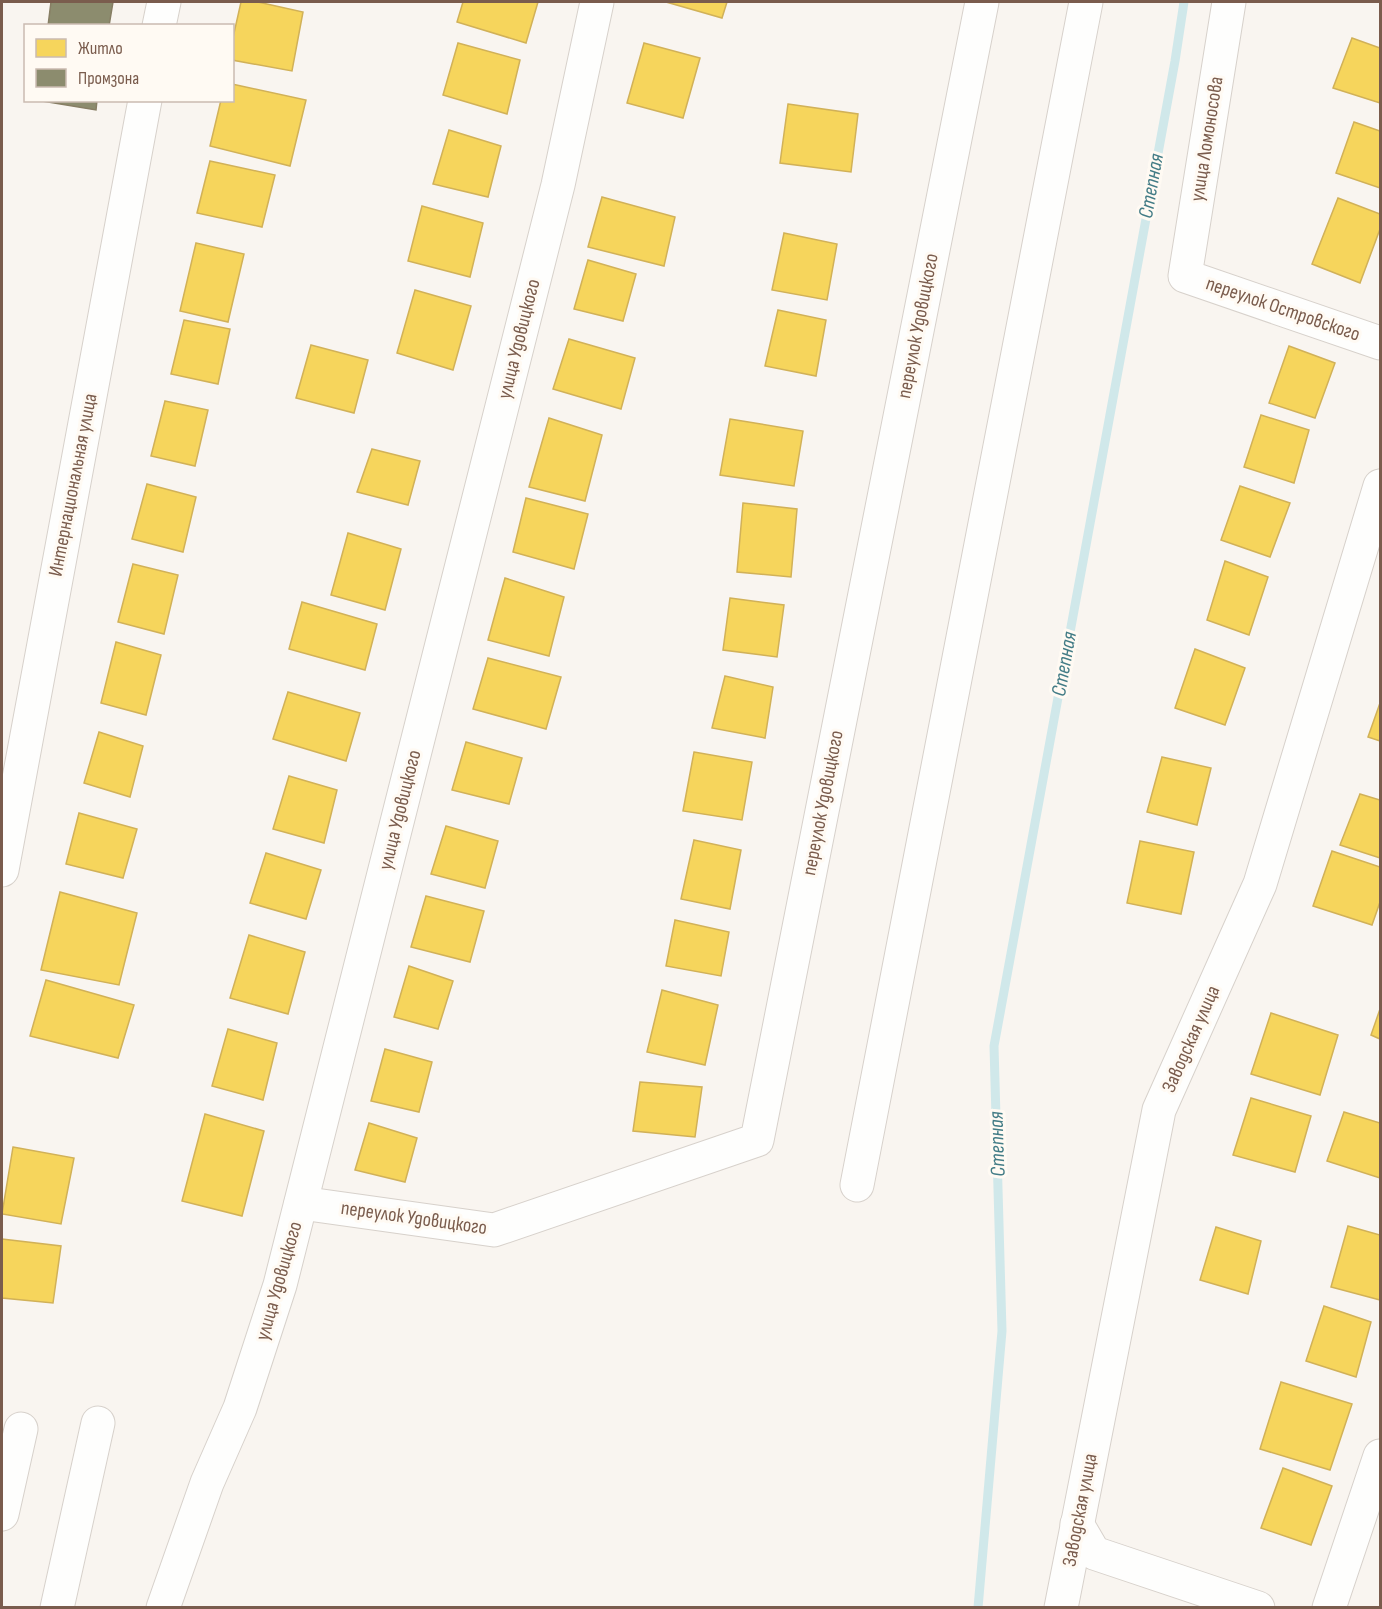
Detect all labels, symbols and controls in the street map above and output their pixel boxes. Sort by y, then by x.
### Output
legend [24,24,234,102]
text: Житло [78,38,123,59]
text: Промзона [78,68,139,89]
street label: улица Ломоносова [1185,75,1229,203]
water label: Степная [1133,152,1169,220]
street label: переулок Удовицкого [892,252,944,400]
street label: переулок Островского [1203,271,1363,347]
street label: улица Удовицкого [493,277,545,401]
street label: Интернациональная улица [43,392,103,578]
water label: Степная [1046,630,1082,698]
street label: переулок Удовицкого [797,729,849,877]
street label: улица Удовицкого [374,748,426,872]
street label: Заводская улица [1157,982,1225,1096]
water label: Степная [983,1111,1011,1177]
street label: переулок Удовицкого [339,1196,489,1240]
street label: улица Удовицкого [251,1219,307,1343]
street label: Заводская улица [1057,1451,1103,1569]

